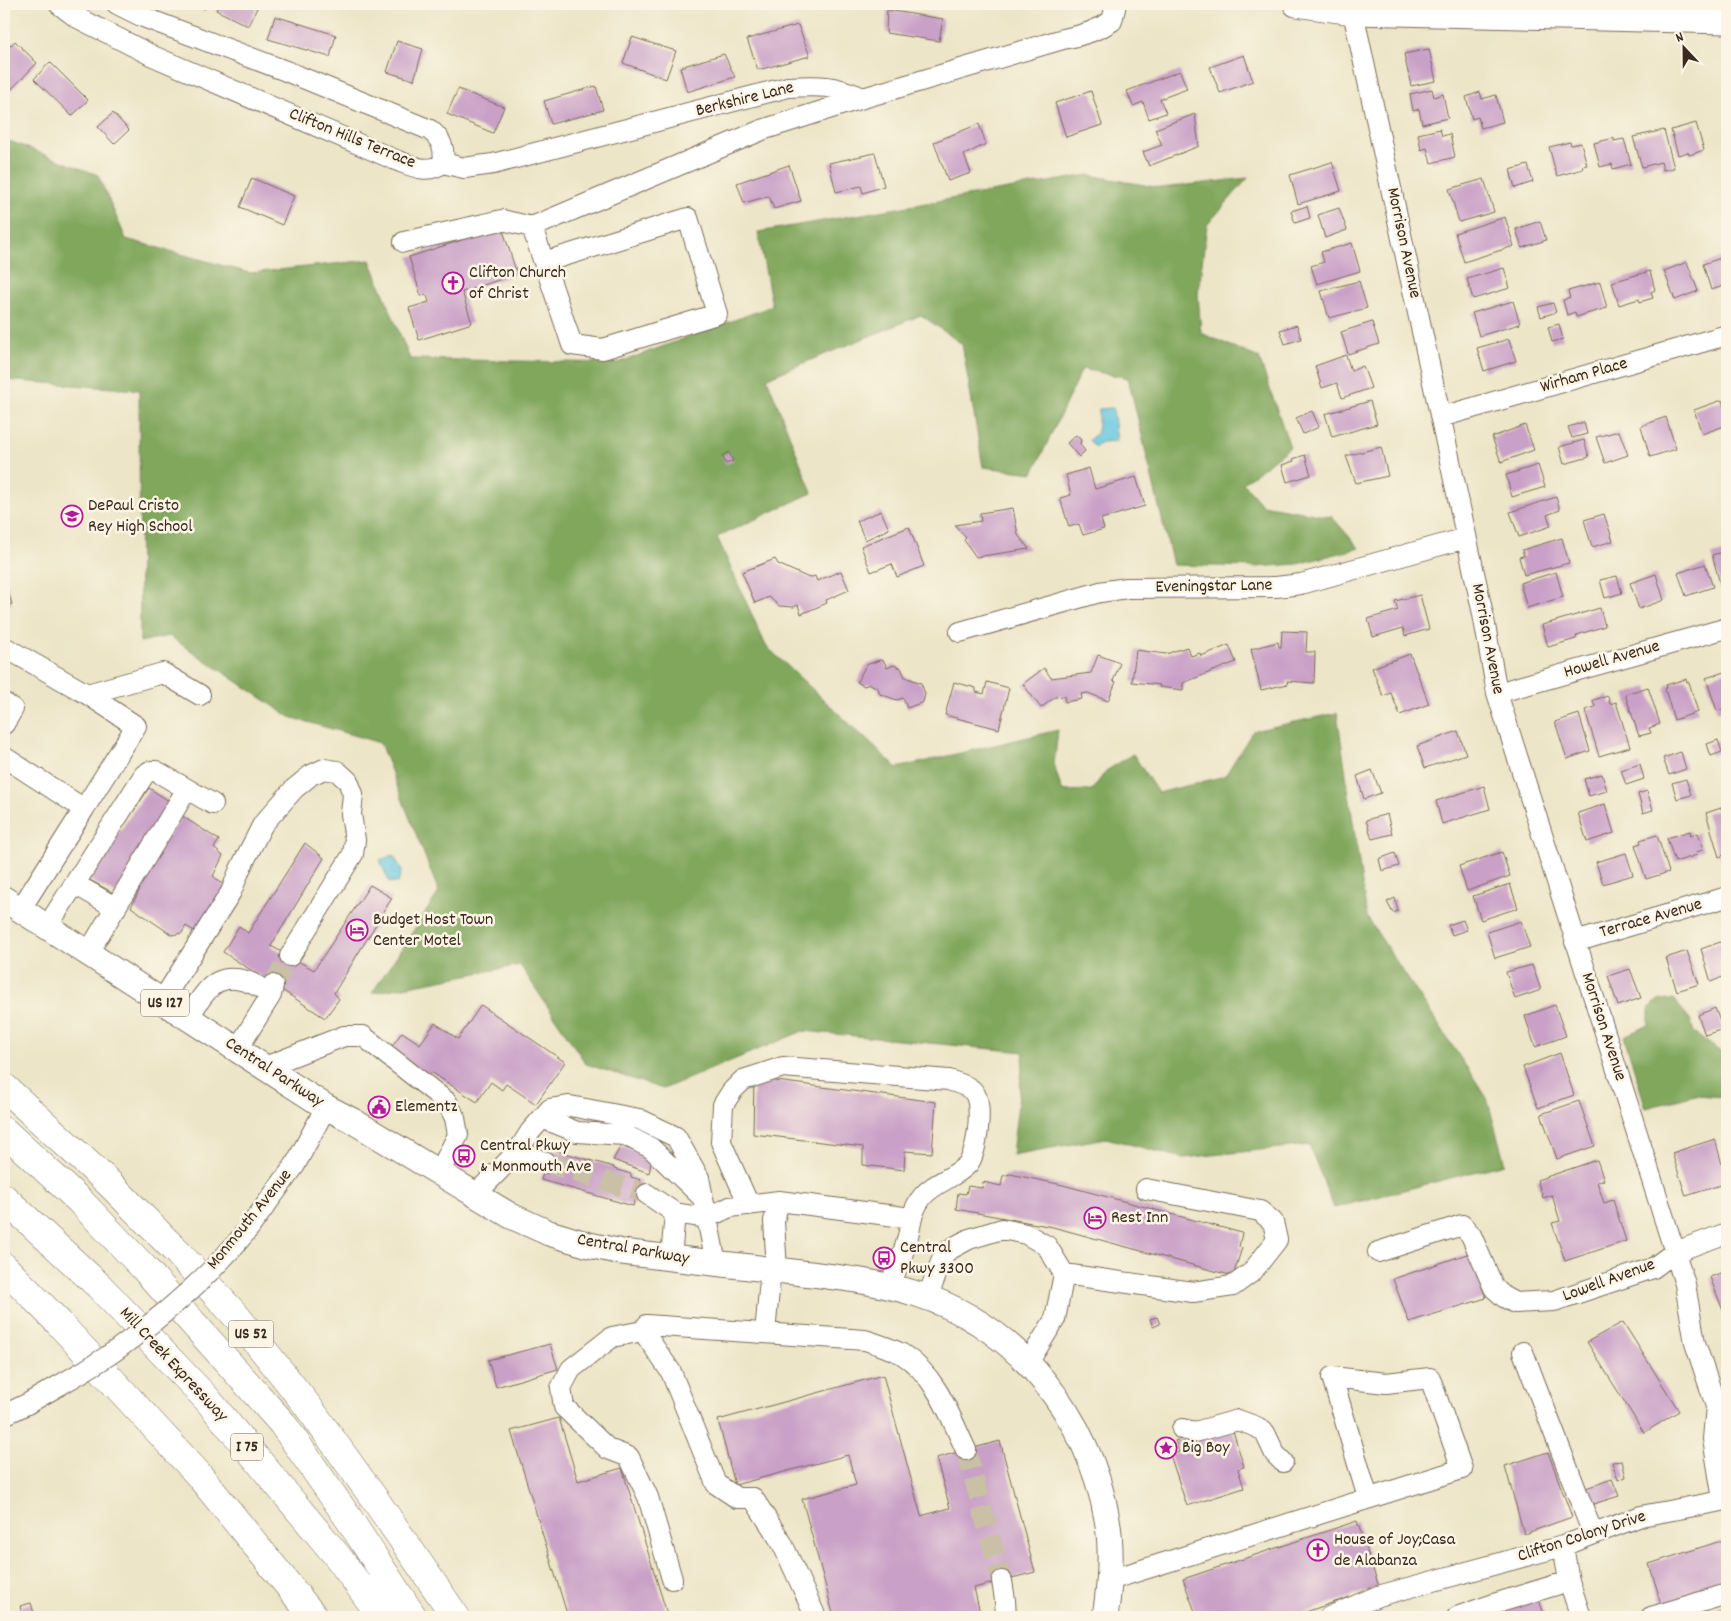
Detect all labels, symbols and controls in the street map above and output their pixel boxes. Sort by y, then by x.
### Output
north arrow [1658,22,1708,72]
text: N [1673,27,1687,48]
street label: Berkshire Lane [693,76,797,124]
street label: Clifton Hills Terrace [285,102,419,176]
street label: Morrison Avenue [1379,185,1427,301]
place label: Clifton Church of Christ [469,261,566,307]
church icon: Clifton Church of Christ [441,271,465,295]
street label: Wirham Place [1538,352,1631,400]
place label: DePaul Cristo Rey High School [88,494,193,540]
school or university icon: DePaul Cristo Rey High School [60,504,84,528]
street label: Eveningstar Lane [1155,573,1273,601]
street label: Morrison Avenue [1464,581,1510,697]
street label: Howell Avenue [1561,634,1663,686]
street label: Terrace Avenue [1597,892,1705,946]
place label: Budget Host Town Center Motel [373,908,493,954]
hotel icon: Budget Host Town Center Motel [345,918,369,942]
street label: Morrison Avenue [1574,970,1632,1084]
road number: US 127 [141,990,189,1016]
street label: Central Parkway [220,1032,329,1115]
public building icon: Elementz [367,1095,391,1119]
place label: Elementz [395,1095,458,1120]
place label: Central Pkwy & Monmouth Ave [480,1134,591,1180]
bus stop icon: Central Pkwy & Monmouth Ave [452,1144,476,1168]
street label: Monmouth Avenue [201,1164,299,1276]
hotel icon: Rest Inn [1083,1206,1107,1230]
place label: Rest Inn [1111,1206,1168,1231]
street label: Central Parkway [575,1228,692,1272]
place label: Central Pkwy 3300 [900,1236,974,1282]
bus stop icon: Central Pkwy 3300 [872,1246,896,1270]
street label: Lowell Avenue [1559,1253,1659,1309]
street label: Mill Creek Expressway [113,1302,234,1429]
road number: US 52 [228,1320,274,1348]
road number: I 75 [231,1434,263,1460]
place icon: Big Boy [1154,1436,1178,1460]
place label: Big Boy [1182,1436,1230,1461]
street label: Clifton Colony Drive [1515,1504,1649,1570]
place label: House of Joy;Casa de Alabanza [1334,1528,1456,1574]
church icon: House of Joy;Casa de Alabanza [1306,1538,1330,1562]

